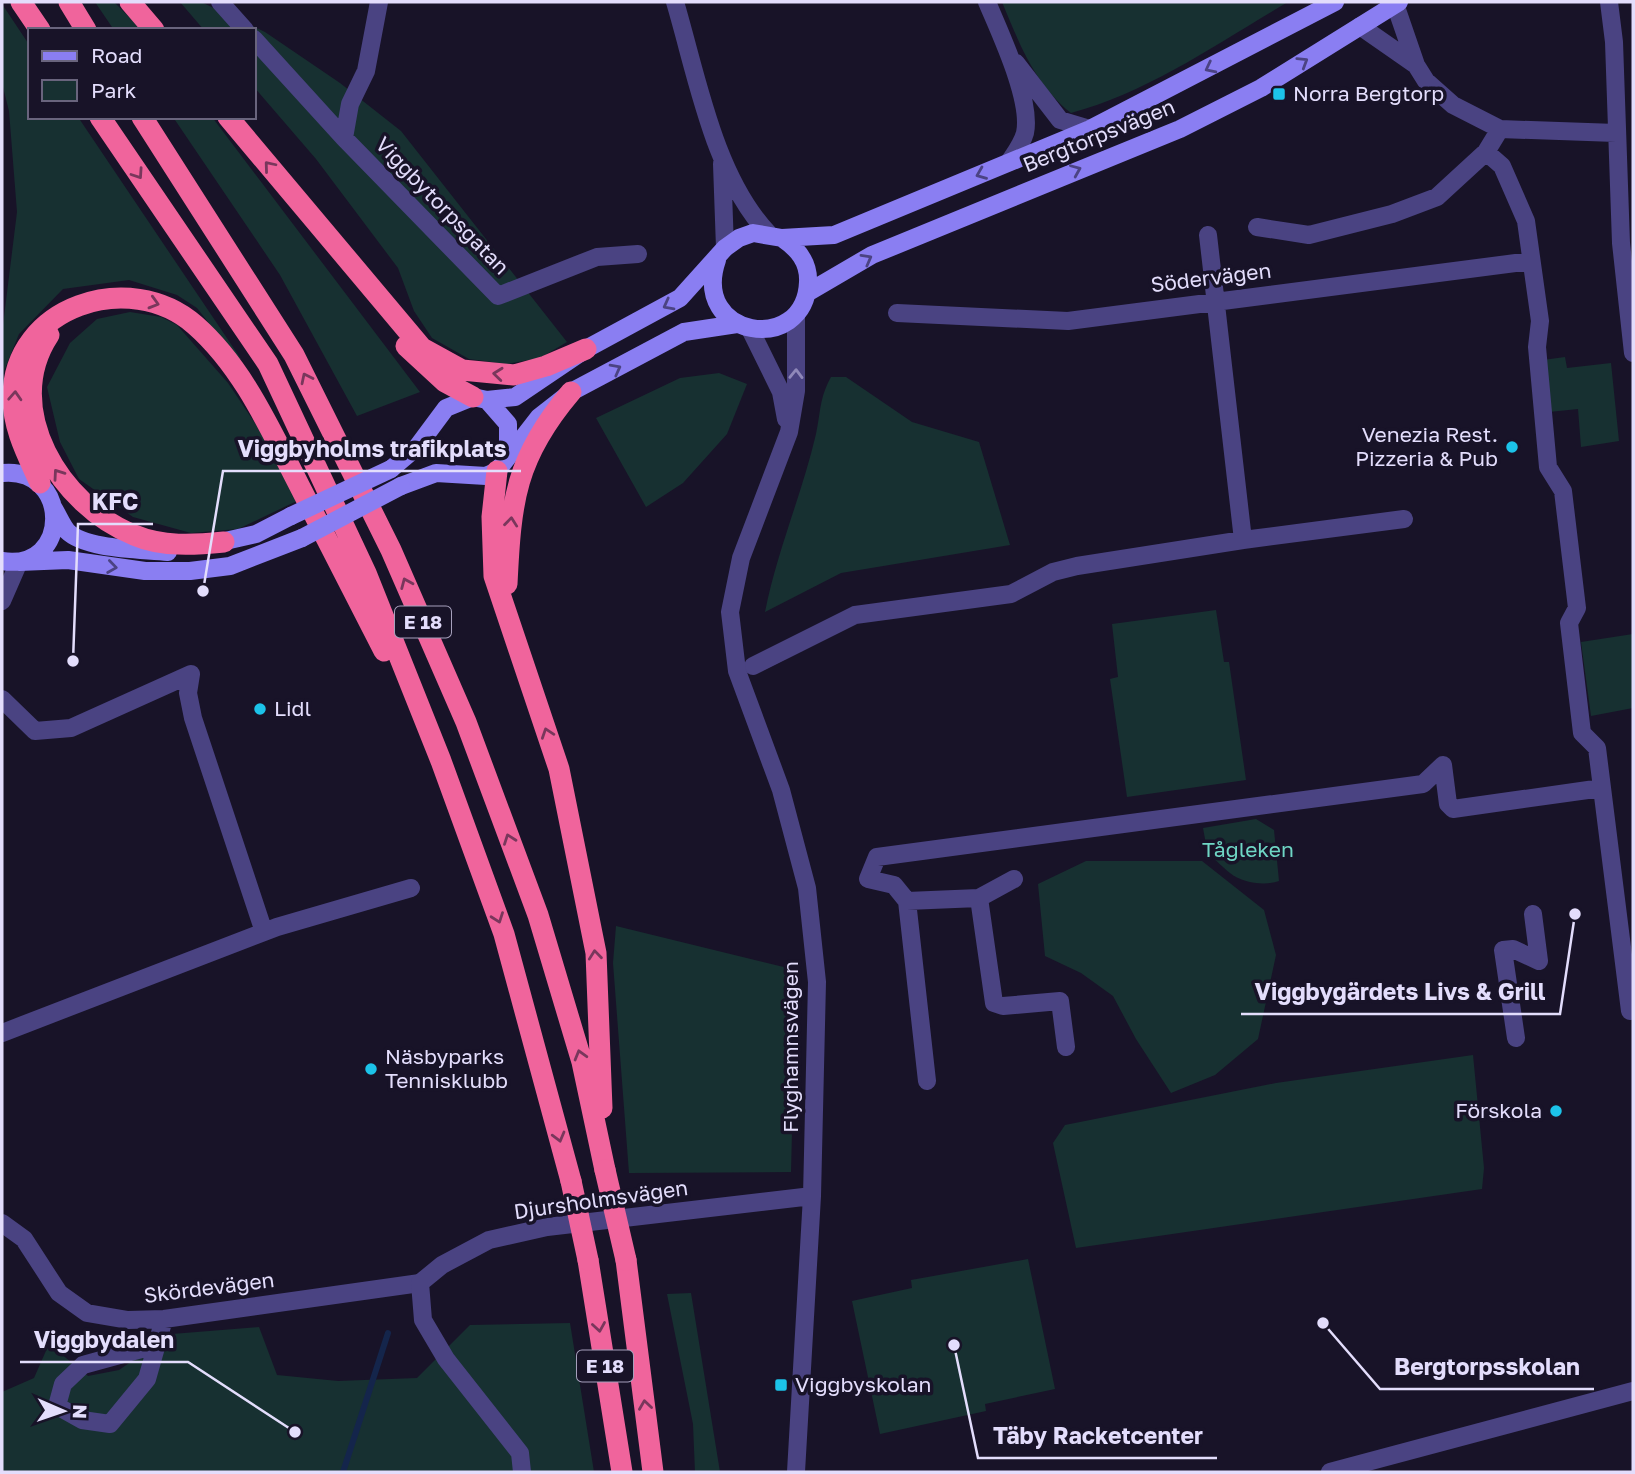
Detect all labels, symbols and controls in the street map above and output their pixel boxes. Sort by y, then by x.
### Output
legend [28,28,256,119]
text: Road [91,42,142,68]
one-way arrow [1295,57,1308,70]
one-way arrow [1205,60,1217,74]
text: Park [91,77,137,103]
place label: Norra Bergtorp [1293,80,1444,106]
marker: Norra Bergtorp [1271,86,1287,102]
street label: Bergtorpsvägen [1019,93,1178,177]
street label: Viggbytorpsgatan [370,131,515,280]
one-way arrow [265,161,277,174]
one-way arrow [976,165,988,179]
one-way arrow [1069,165,1081,179]
one-way arrow [130,166,143,179]
one-way arrow [859,254,872,267]
street label: Södervägen [1149,257,1273,297]
one-way arrow [148,294,160,309]
one-way arrow [662,296,675,310]
one-way arrow [609,363,621,377]
one-way arrow [492,366,503,381]
one-way arrow [788,368,804,379]
one-way arrow [300,373,314,385]
one-way arrow [8,390,23,401]
place label: Venezia Rest. Pizzeria & Pub [1355,421,1498,471]
callout: Viggbyholms trafikplats [223,427,521,471]
text: Viggbyholms trafikplats [237,434,507,462]
marker: Venezia Rest. Pizzeria & Pub [1504,439,1520,455]
one-way arrow [53,469,66,482]
callout: KFC [78,480,153,524]
text: KFC [92,487,138,515]
one-way arrow [503,516,518,527]
one-way arrow [106,559,117,574]
one-way arrow [400,578,414,590]
road number: E 18 [395,607,451,638]
place label: Lidl [274,695,311,721]
marker: Lidl [252,701,268,717]
one-way arrow [541,727,555,739]
one-way arrow [504,834,518,846]
park label: Tågleken [1202,836,1294,862]
one-way arrow [490,911,504,923]
one-way arrow [588,949,603,960]
street label: Flyghamnsvägen [777,961,803,1133]
callout: Viggbygärdets Livs & Grill [1241,970,1560,1014]
text: Viggbygärdets Livs & Grill [1255,977,1546,1005]
place label: Näsbyparks Tennisklubb [385,1043,508,1093]
one-way arrow [574,1049,588,1061]
marker: Näsbyparks Tennisklubb [363,1061,379,1077]
place label: Förskola [1455,1097,1542,1123]
marker: Förskola [1548,1103,1564,1119]
one-way arrow [551,1130,565,1142]
street label: Djursholmsvägen [512,1174,690,1224]
street label: Skördevägen [142,1266,276,1308]
callout: Viggbydalen [20,1318,188,1362]
one-way arrow [591,1321,606,1333]
text: Viggbydalen [34,1325,174,1353]
callout: Bergtorpsskolan [1380,1345,1594,1389]
road number: E 18 [577,1350,633,1382]
text: Bergtorpsskolan [1394,1352,1580,1380]
place label: Viggbyskolan [795,1371,931,1397]
north arrow [28,1376,98,1446]
marker: Viggbyskolan [773,1377,789,1393]
one-way arrow [638,1399,653,1410]
text: N [69,1404,92,1419]
callout: Täby Racketcenter [978,1414,1217,1458]
text: Täby Racketcenter [993,1421,1203,1449]

